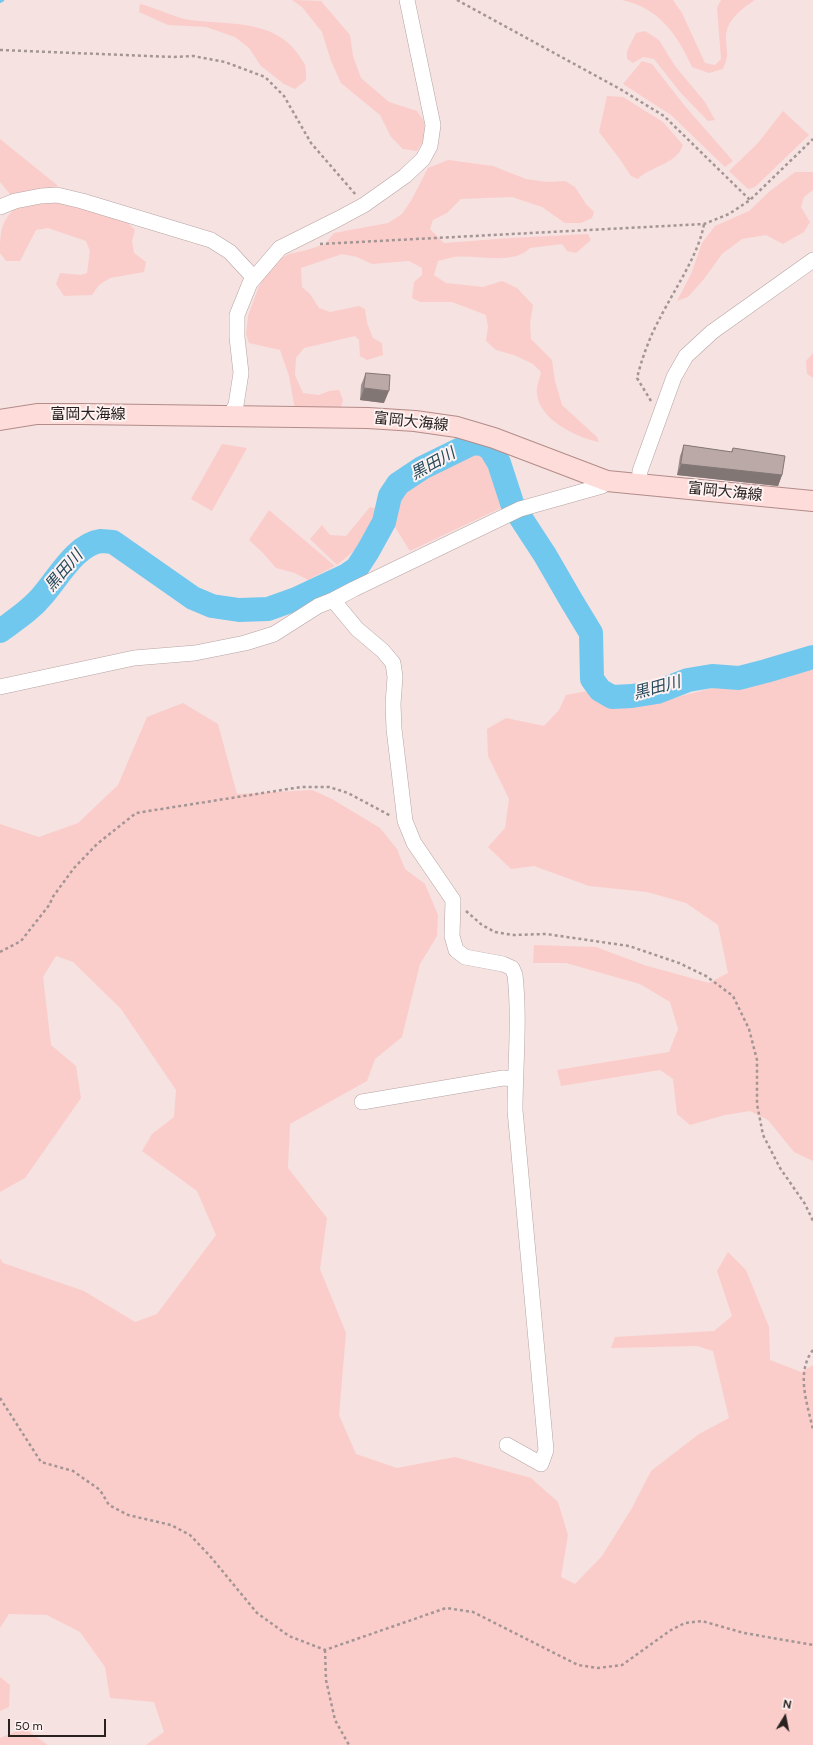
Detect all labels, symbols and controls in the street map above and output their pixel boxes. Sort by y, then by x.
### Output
street label: 富岡大海線 [51,406,125,424]
street label: 富岡大海線 [373,409,449,435]
water label: 黒田川 [407,444,459,484]
street label: 富岡大海線 [687,479,763,505]
water label: 黒田川 [41,547,87,595]
water label: 黒田川 [631,673,683,703]
north arrow [765,1697,805,1737]
text: N [782,1698,792,1712]
scale bar [10,1711,108,1737]
text: 50 m [15,1719,43,1733]

